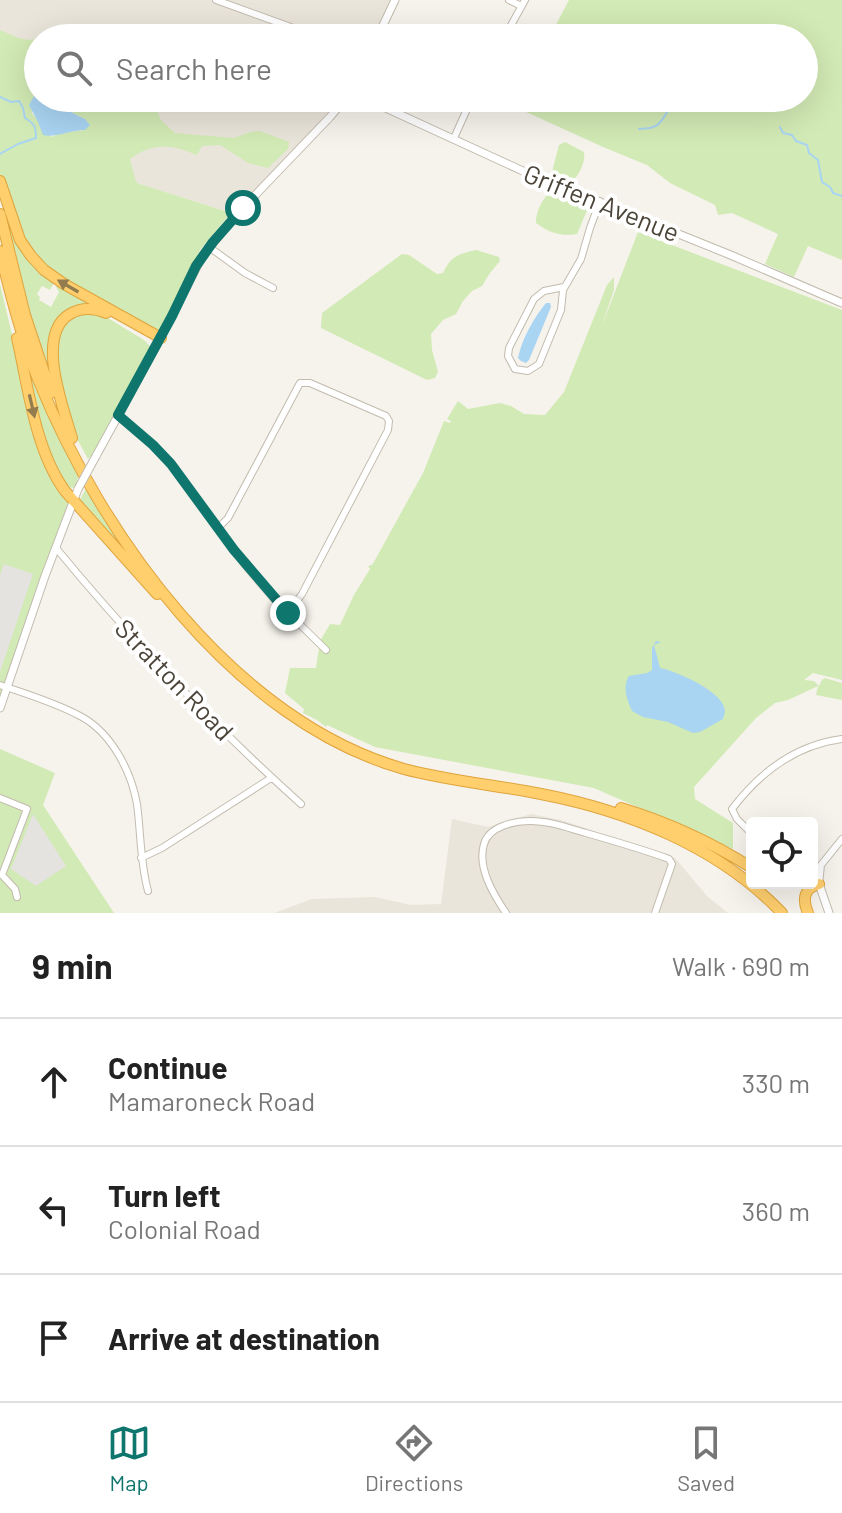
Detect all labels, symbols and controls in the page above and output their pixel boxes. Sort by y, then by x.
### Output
search box [24,24,818,112]
icon: search [52,46,96,90]
text: Search here [116,50,272,86]
street label: Griffen Avenue [520,157,684,247]
route start [225,190,261,226]
one-way arrow [57,279,79,293]
one-way arrow [27,393,39,418]
route end [270,595,306,631]
street label: Stratton Road [109,612,241,746]
map controls [746,817,818,889]
button: locate [746,817,818,889]
text: 9 min [32,945,113,986]
text: Walk · 690 m [672,950,810,981]
text: Continue [108,1049,228,1085]
icon: ahead [32,1060,76,1104]
text: 330 m [742,1067,810,1098]
text: Mamaroneck Road [108,1085,315,1116]
text: Turn left [108,1177,221,1213]
icon: left [32,1188,76,1232]
text: 360 m [742,1195,810,1226]
text: Colonial Road [108,1213,261,1244]
icon: arrive [32,1316,76,1360]
text: Arrive at destination [108,1320,380,1356]
tab: Map [107,1421,151,1495]
tab: Directions [365,1421,463,1495]
tab: Saved [677,1421,735,1495]

